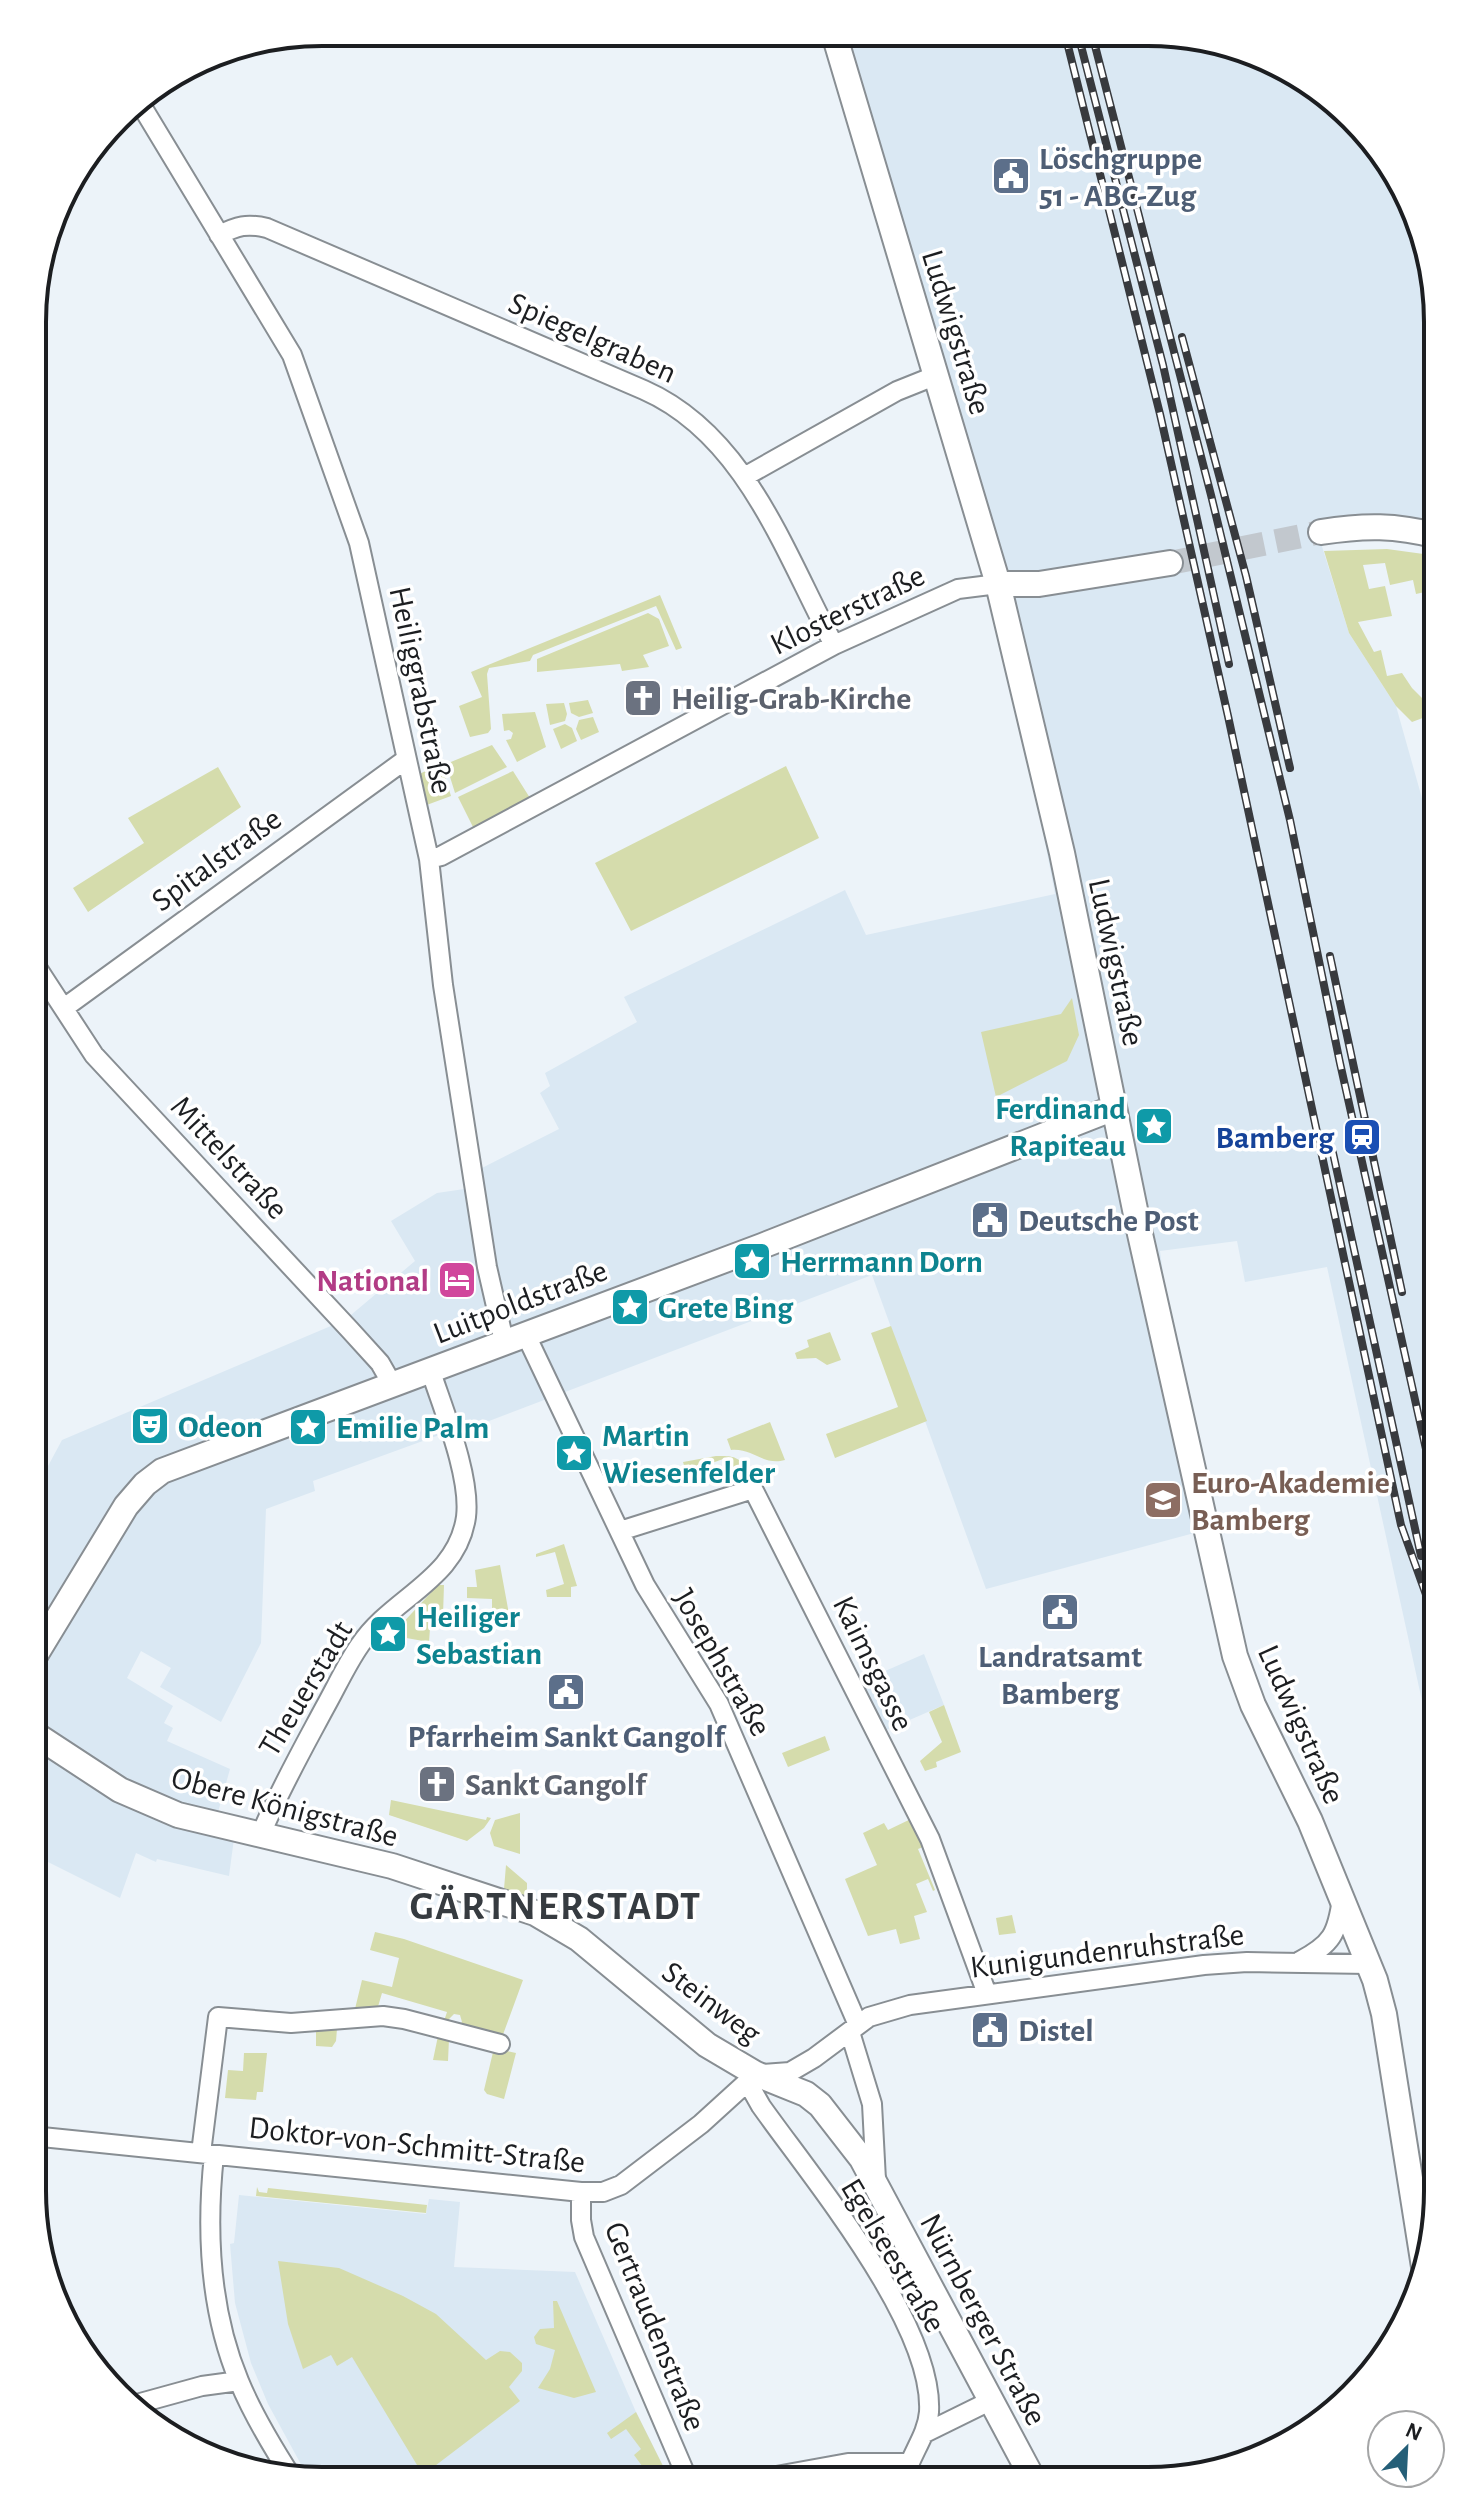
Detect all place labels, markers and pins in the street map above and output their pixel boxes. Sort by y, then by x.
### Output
place label: Löschgruppe 51 - ABC-Zug [1039,143,1202,212]
public building icon: Löschgruppe 51 - ABC-Zug [990,155,1032,197]
church icon: Heilig-Grab-Kirche [622,677,664,719]
place label: Heilig-Grab-Kirche [671,683,911,715]
place label: Ferdinand Rapiteau [995,1093,1126,1162]
place icon: Ferdinand Rapiteau [1133,1105,1175,1147]
station icon: Bamberg [1341,1116,1383,1158]
place label: Bamberg [1216,1122,1335,1154]
public building icon: Deutsche Post [969,1199,1011,1241]
place label: Deutsche Post [1018,1205,1199,1237]
place icon: Herrmann Dorn [731,1240,773,1282]
place label: Herrmann Dorn [780,1246,983,1278]
hotel icon: National [436,1259,478,1301]
place label: National [316,1265,429,1297]
place icon: Grete Bing [609,1286,651,1328]
place label: Grete Bing [658,1292,794,1324]
theatre icon: Odeon [129,1405,171,1447]
place icon: Emilie Palm [287,1406,329,1448]
place label: Odeon [178,1411,263,1443]
place label: Emilie Palm [336,1412,489,1444]
place label: Martin Wiesenfelder [602,1420,775,1489]
place icon: Martin Wiesenfelder [553,1432,595,1474]
place label: Euro-Akademie Bamberg [1191,1467,1390,1536]
school or university icon: Euro-Akademie Bamberg [1142,1479,1184,1521]
public building icon: Landratsamt Bamberg [1039,1591,1081,1633]
place label: Heiliger Sebastian [416,1601,542,1670]
place icon: Heiliger Sebastian [367,1613,409,1655]
place label: Landratsamt Bamberg [978,1641,1142,1710]
public building icon: Pfarrheim Sankt Gangolf [545,1671,587,1713]
place label: Pfarrheim Sankt Gangolf [408,1721,727,1753]
church icon: Sankt Gangolf [416,1763,458,1805]
place label: Sankt Gangolf [465,1769,648,1801]
public building icon: Distel [969,2009,1011,2051]
place label: Distel [1018,2015,1094,2047]

